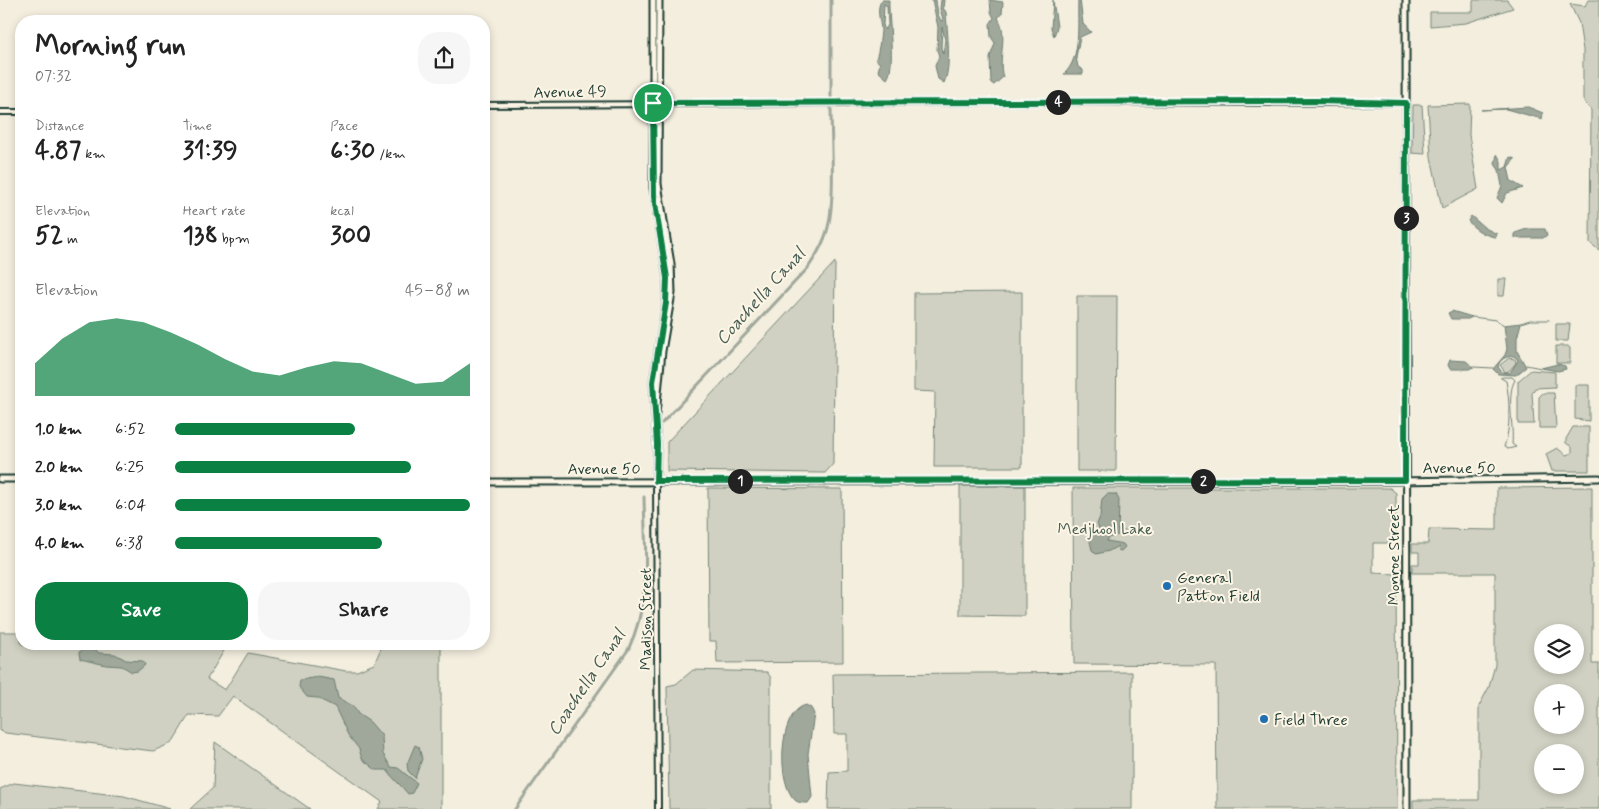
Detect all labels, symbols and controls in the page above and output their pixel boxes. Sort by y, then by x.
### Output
text: Morning run [35,28,186,65]
button: share [418,32,470,84]
text: 07:32 [35,66,72,87]
street label: Avenue 49 [533,81,607,104]
pin [632,82,674,124]
icon: arrive [639,89,667,117]
pin: 4 [1046,90,1070,114]
text: 4 [1054,93,1063,111]
text: Distance [35,117,84,135]
text: Time [183,117,212,135]
text: Pace [330,117,358,135]
text: 4.87 [35,135,81,168]
text: 31:39 [183,135,238,168]
text: 6:30 [330,135,375,168]
text: km [81,145,106,163]
text: /km [375,145,406,163]
text: Elevation [35,202,90,220]
text: Heart rate [183,202,246,220]
text: kcal [330,202,354,220]
pin: 3 [1394,206,1418,230]
text: 3 [1403,209,1410,227]
text: 52 [35,220,63,253]
text: 138 [183,220,218,253]
text: 300 [330,220,371,253]
text: m [63,230,78,248]
text: bpm [218,230,250,248]
water label: Coachella Canal [711,242,812,351]
text: Elevation [35,280,98,301]
text: 45–88 m [405,280,470,301]
text: 1.0 km [35,419,82,440]
text: 6:52 [115,419,146,440]
text: 2.0 km [35,457,83,478]
text: 6:25 [115,457,144,478]
street label: Avenue 50 [1422,458,1496,479]
street label: Avenue 50 [567,459,641,480]
pin: 1 [728,468,752,494]
pin: 2 [1190,468,1216,494]
text: 1 [737,472,744,490]
text: 2 [1200,472,1207,490]
text: 3.0 km [35,495,82,516]
text: 6:04 [115,495,146,516]
street label: Monroe Street [1384,504,1405,605]
park label: Medjhool Lake [1057,519,1153,540]
text: 4.0 km [35,533,84,554]
text: 6:38 [115,533,143,554]
street label: Madison Street [636,568,657,670]
place label: General Patton Field [1177,568,1260,607]
marker: General Patton Field [1161,580,1173,592]
button: Save [35,582,248,640]
button: Share [258,582,470,640]
water label: Coachella Canal [542,623,632,740]
map controls [1534,624,1584,794]
button: layers [1534,624,1584,674]
button: + [1534,684,1584,734]
place label: Field Three [1274,710,1348,731]
marker: Field Three [1258,713,1270,725]
button: − [1534,744,1584,794]

